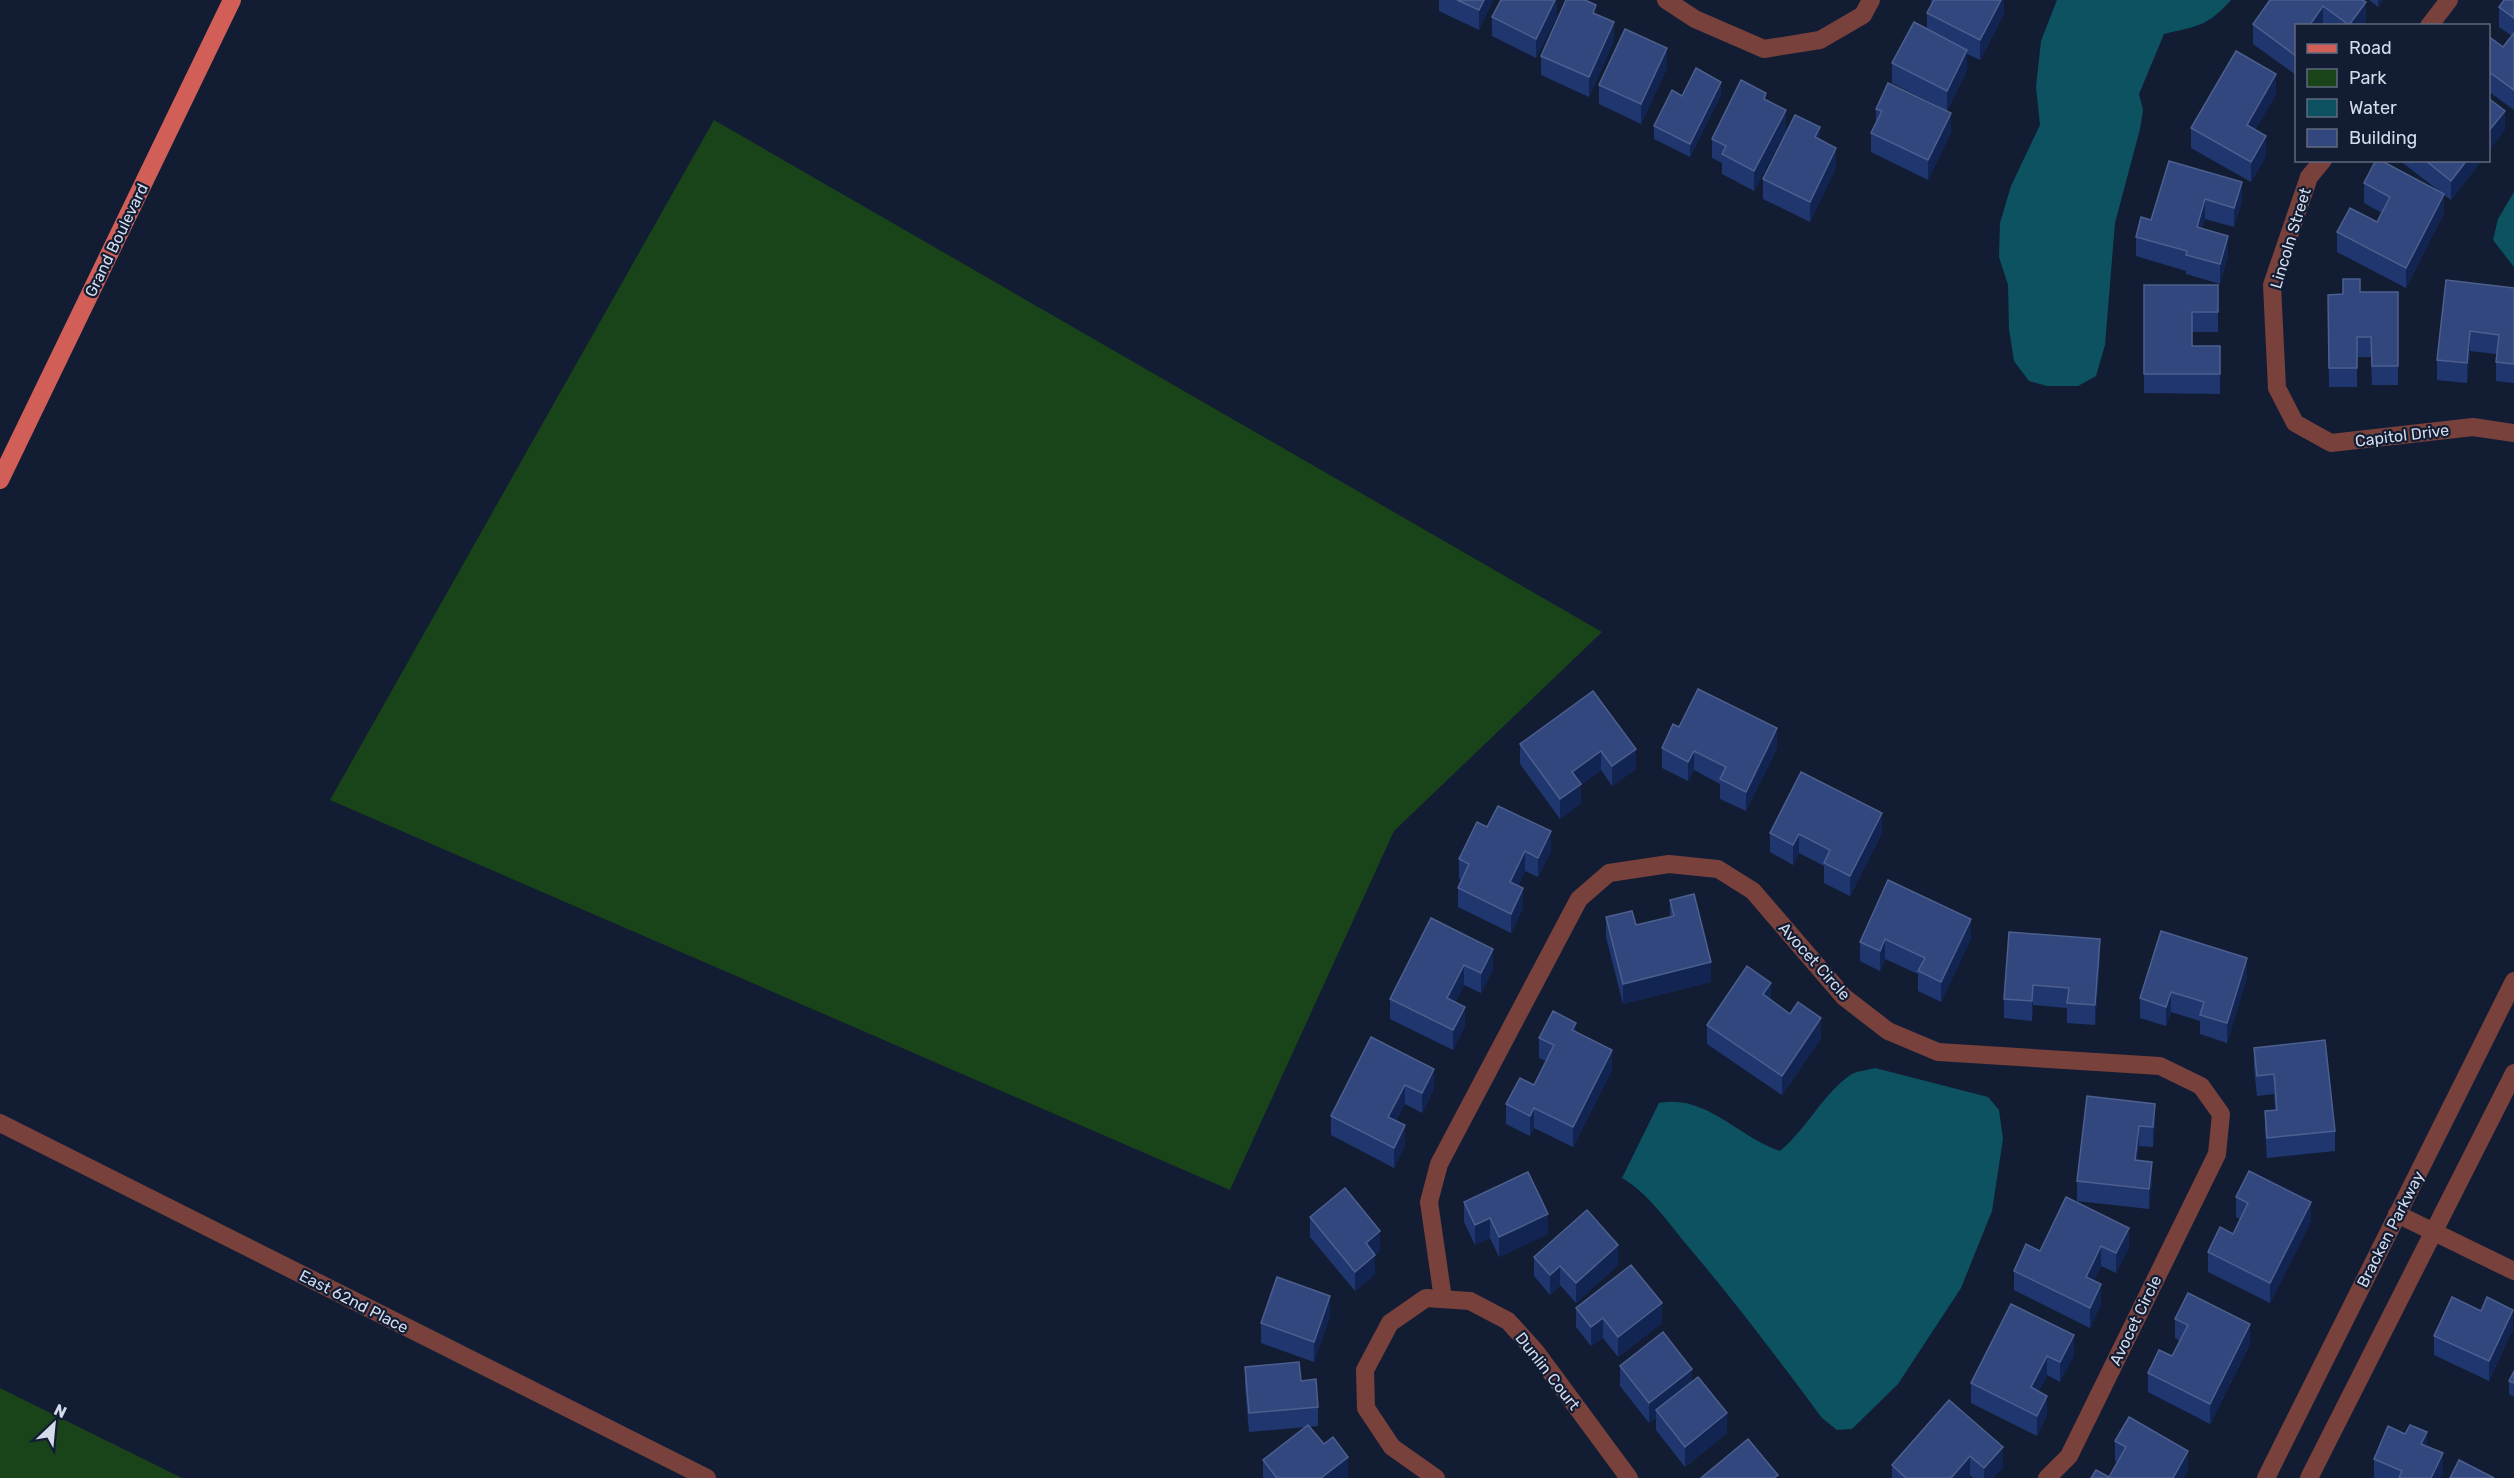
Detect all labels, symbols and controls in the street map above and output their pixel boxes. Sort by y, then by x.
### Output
legend [2295,24,2490,162]
text: Road [2349,37,2392,59]
text: Park [2349,67,2387,89]
text: Water [2349,97,2397,119]
text: Building [2349,127,2417,149]
street label: Grand Boulevard [81,180,152,300]
street label: Lincoln Street [2266,185,2315,291]
street label: Capitol Drive [2354,420,2450,451]
street label: Avocet Circle [1775,919,1855,1004]
street label: Bracken Parkway [2353,1168,2428,1291]
street label: East 62nd Place [296,1266,411,1337]
street label: Avocet Circle [2105,1272,2165,1368]
street label: Dunlin Court [1511,1329,1584,1414]
north arrow [24,1394,84,1454]
text: N [51,1400,70,1422]

